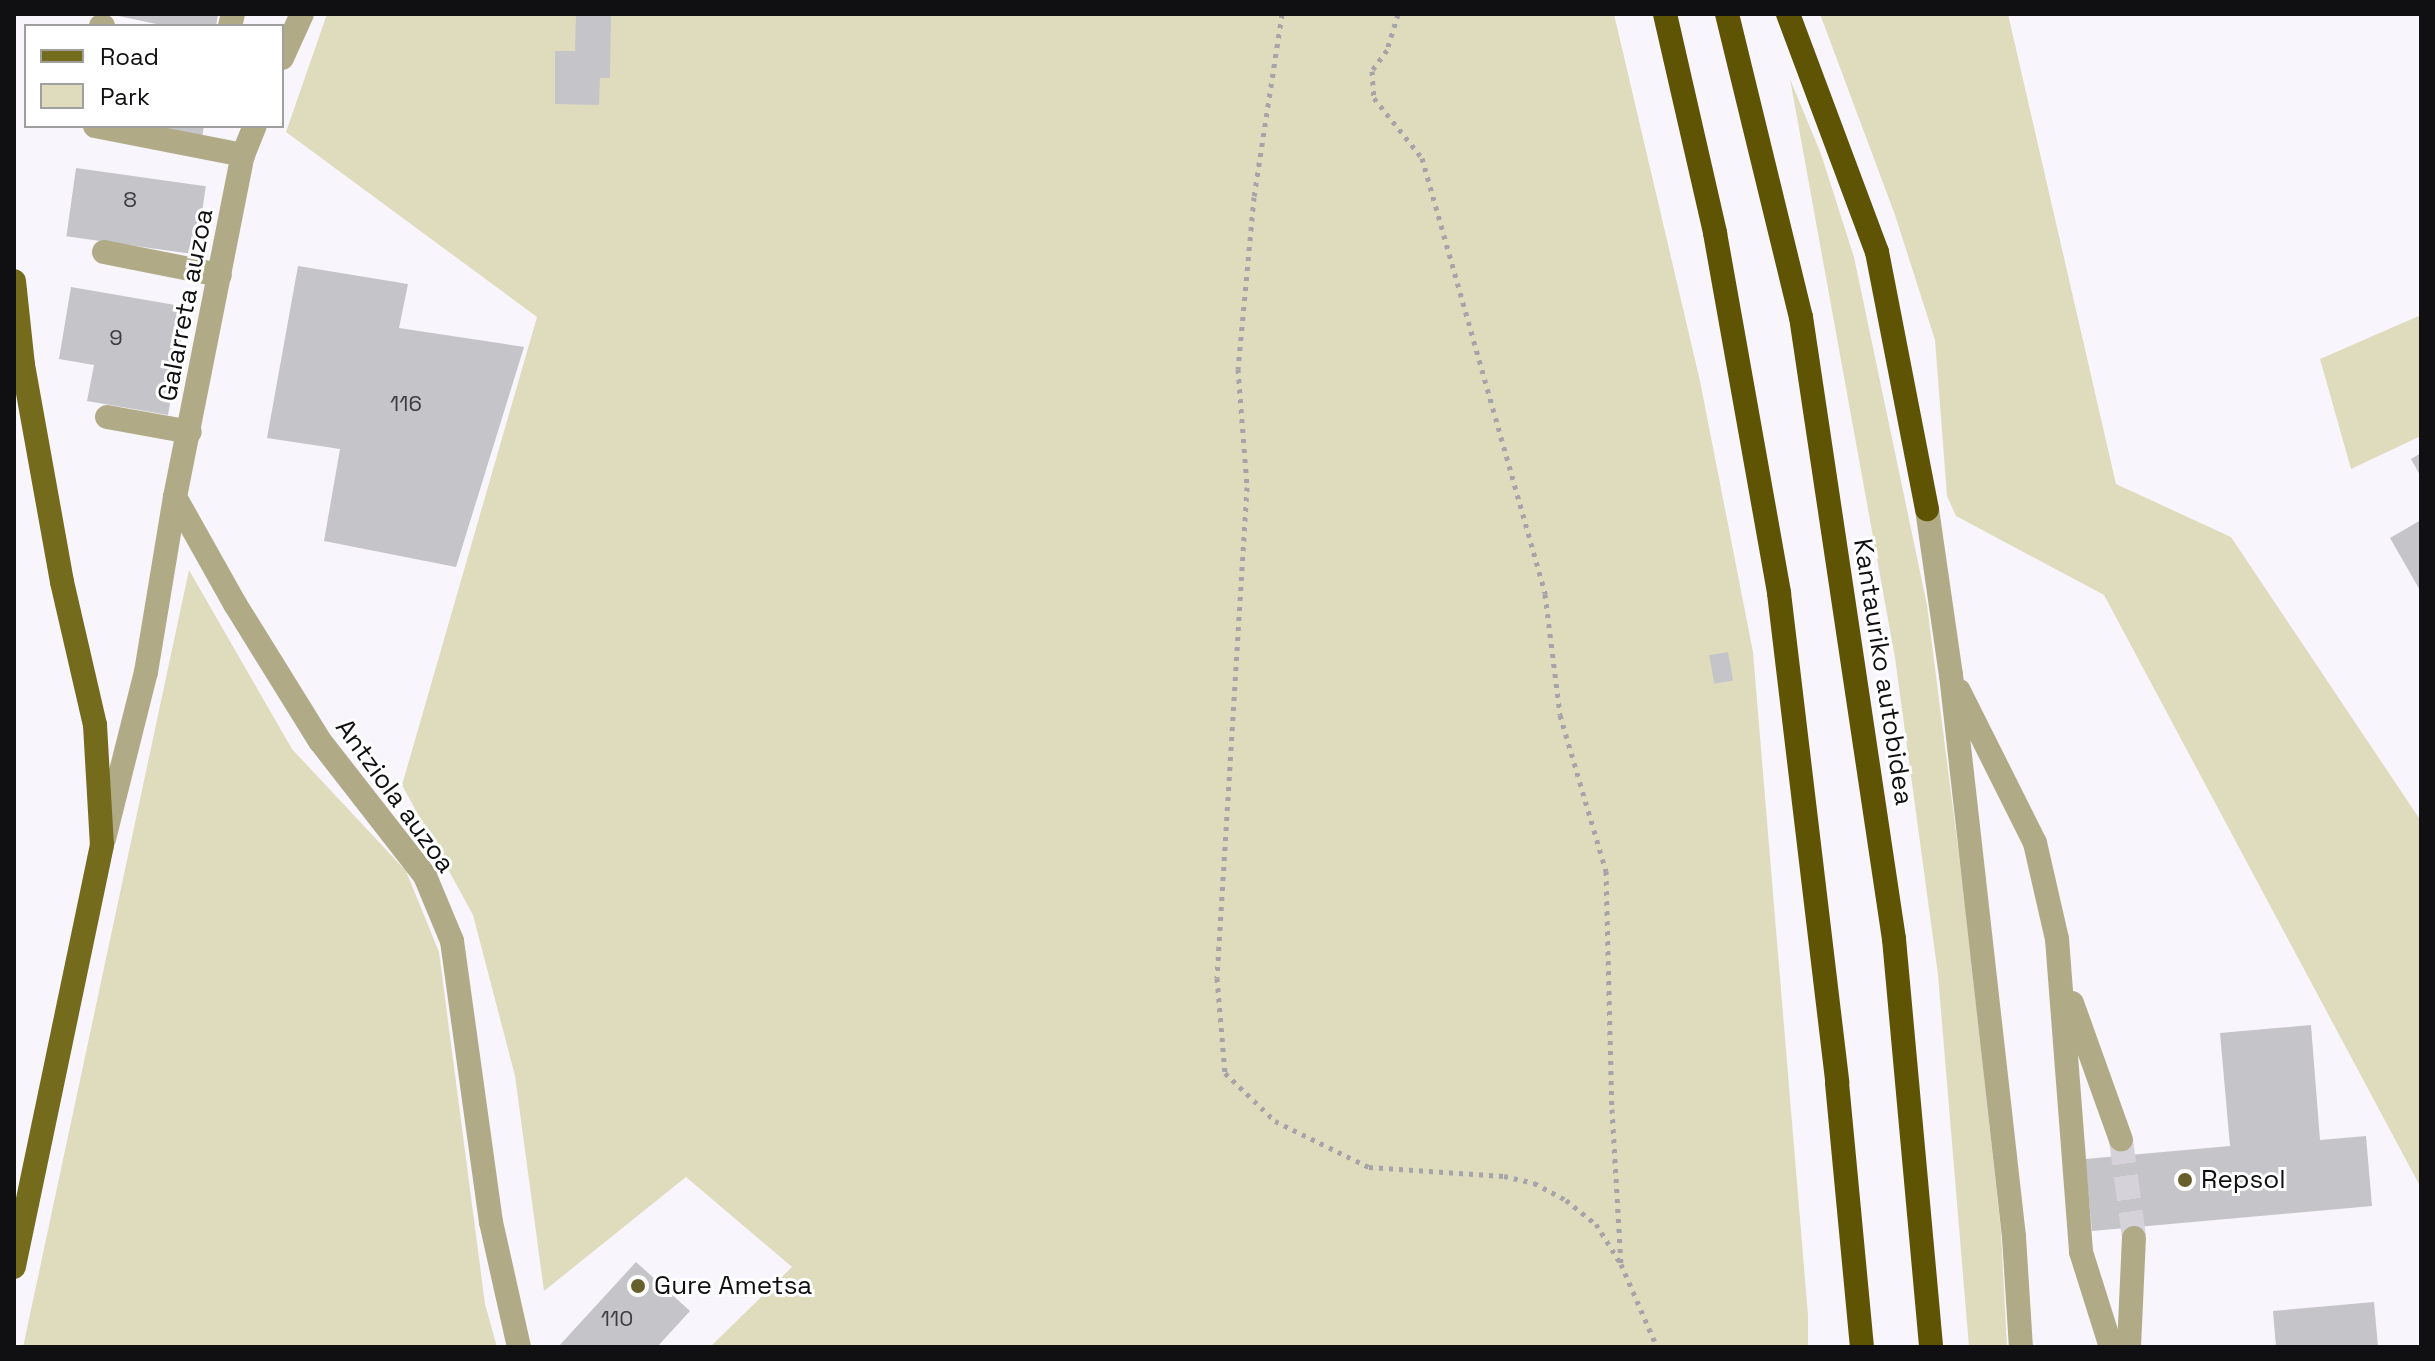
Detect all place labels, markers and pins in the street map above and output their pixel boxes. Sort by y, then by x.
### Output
place label: Repsol [2201,1164,2286,1196]
marker: Repsol [2176,1171,2194,1189]
place label: Gure Ametsa [654,1270,813,1302]
marker: Gure Ametsa [629,1277,647,1295]

